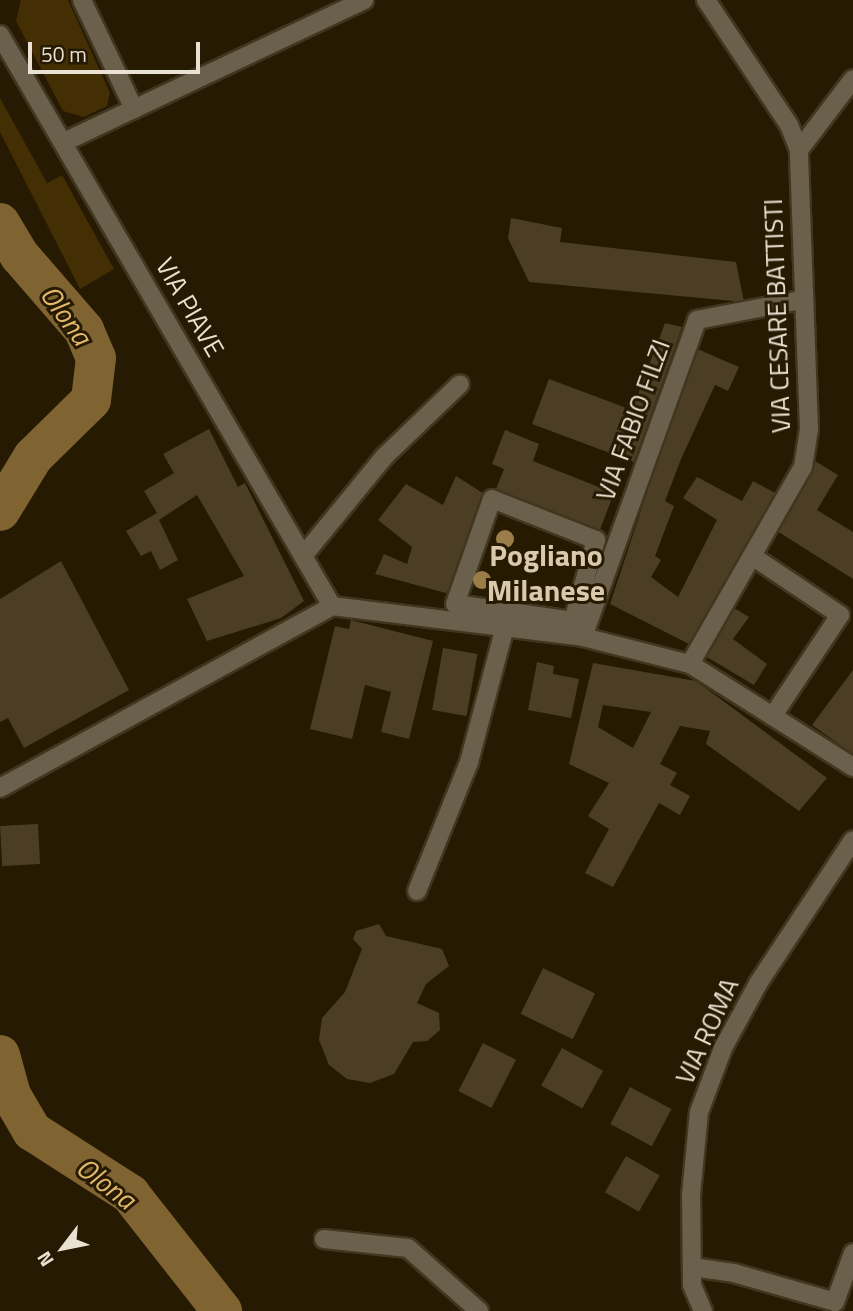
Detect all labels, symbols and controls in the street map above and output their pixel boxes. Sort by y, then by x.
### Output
scale bar [32,28,203,72]
text: 50 m [41,38,87,70]
street label: VIA CESARE BATTISTI [757,198,797,434]
street label: VIA PIAVE [149,252,231,362]
water label: Olona [33,279,99,351]
street label: VIA FABIO FILZI [589,335,677,505]
district label: Pogliano Milanese [487,537,605,608]
street label: VIA ROMA [669,973,745,1089]
water label: Olona [70,1150,142,1216]
north arrow [28,1213,98,1283]
text: N [29,1246,61,1273]

